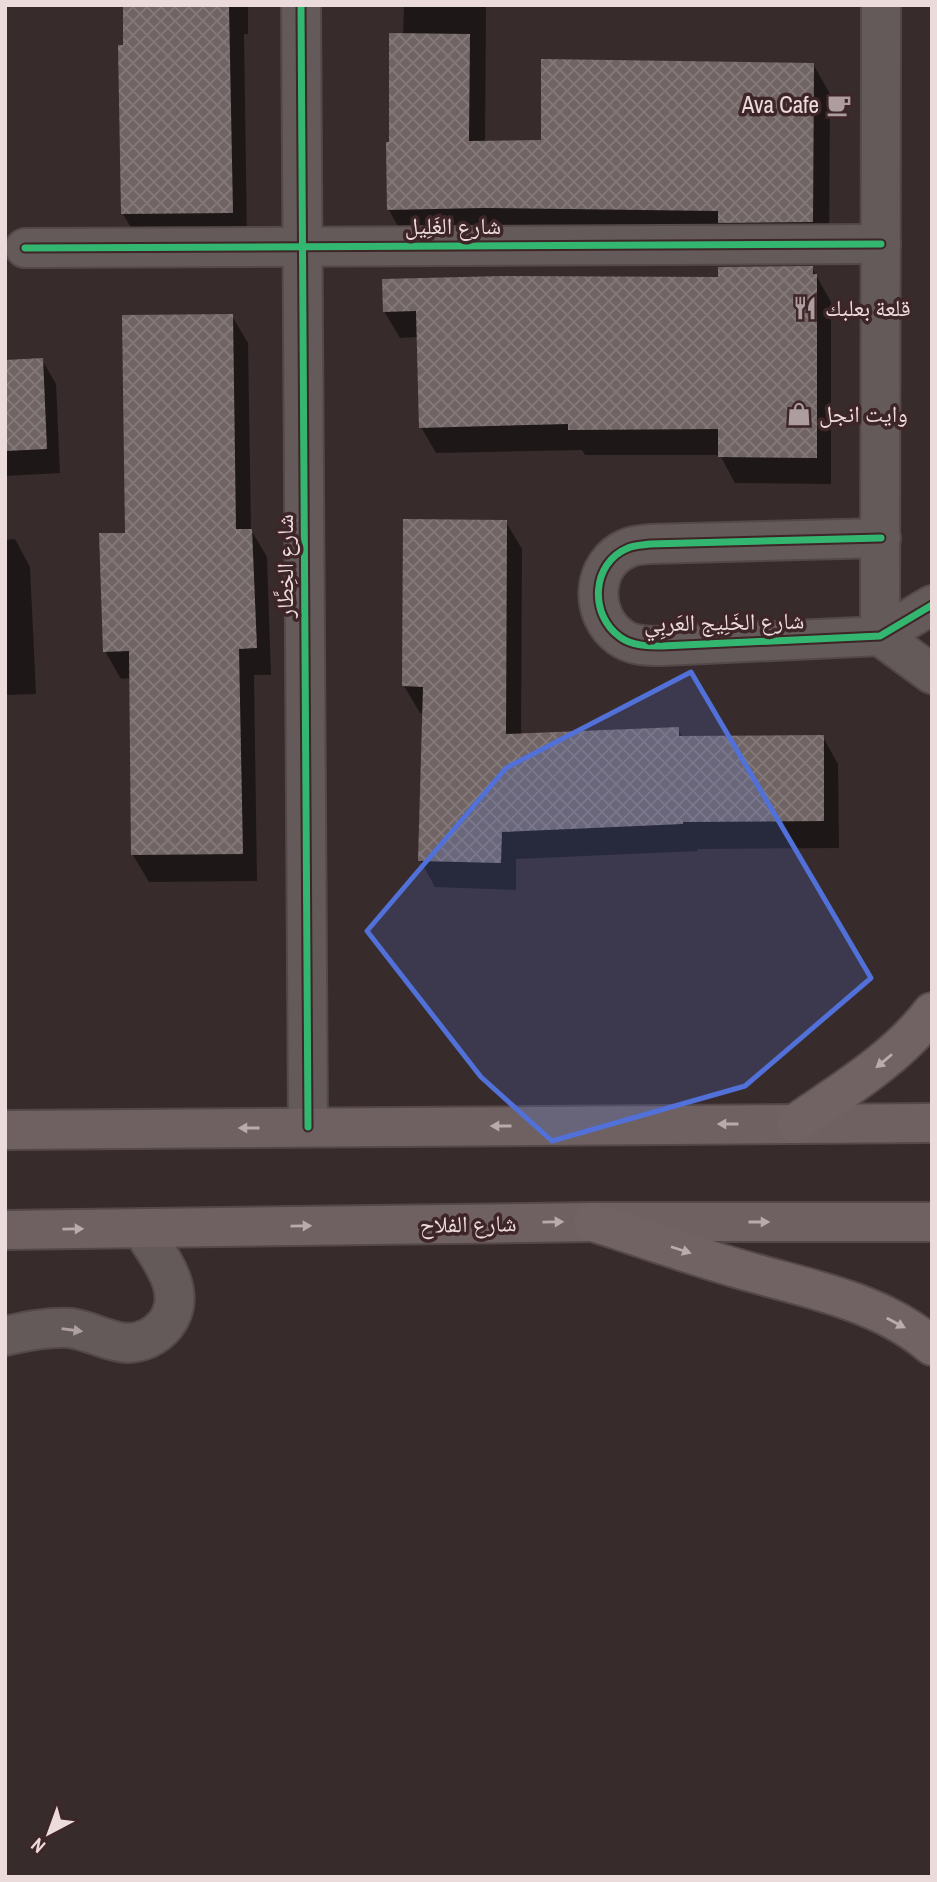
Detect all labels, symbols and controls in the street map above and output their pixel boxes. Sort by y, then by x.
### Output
place label: Ava Cafe [741,89,819,120]
cafe icon: Ava Cafe [825,91,853,119]
street label: شارع الغَلِيل [405,210,501,241]
place label: قلعة بعلبك [825,292,911,323]
restaurant icon: قلعة بعلبك [791,294,819,322]
place label: وايت انجل [819,398,908,429]
shop icon: وايت انجل [785,400,813,428]
street label: شارع الخِطَّار [269,514,300,619]
street label: شارع الخَلِيج العَربِي [644,605,805,642]
one-way arrow [875,1053,893,1068]
one-way arrow [717,1118,739,1130]
one-way arrow [489,1120,511,1132]
one-way arrow [237,1122,259,1134]
street label: شارع الفلاح [419,1207,517,1240]
one-way arrow [748,1216,770,1228]
one-way arrow [542,1217,564,1228]
one-way arrow [290,1220,312,1232]
one-way arrow [63,1223,85,1235]
one-way arrow [671,1245,692,1256]
one-way arrow [886,1317,906,1329]
one-way arrow [62,1325,84,1336]
north arrow [14,1798,84,1868]
text: N [25,1832,51,1859]

